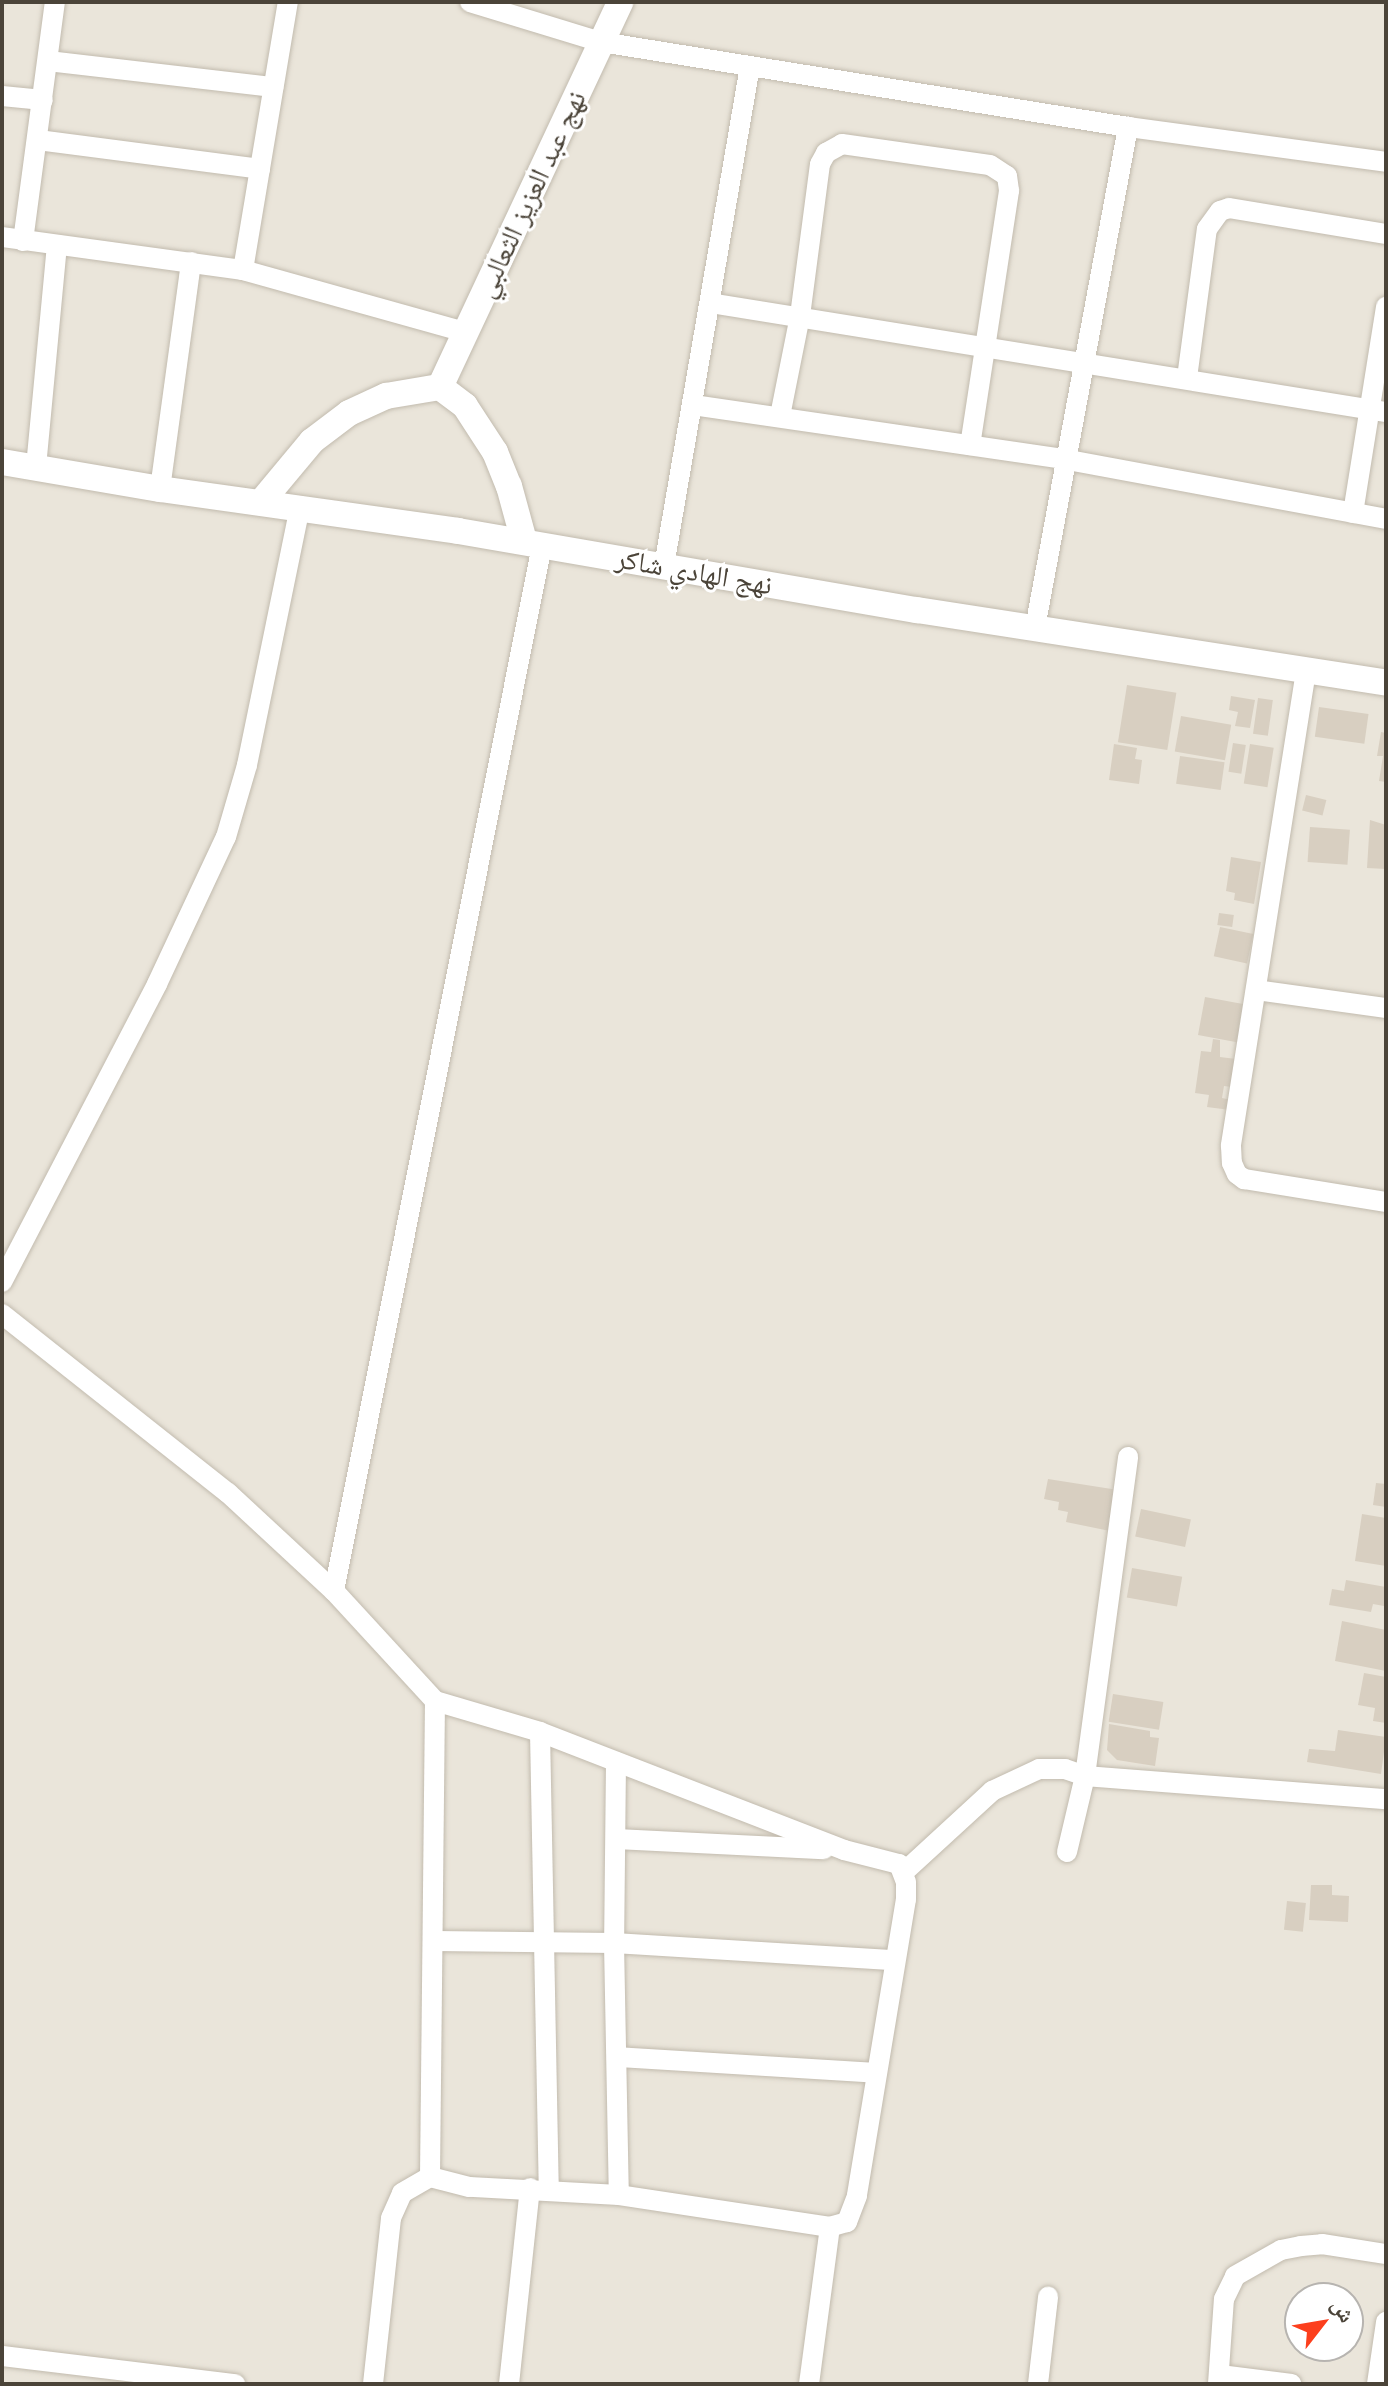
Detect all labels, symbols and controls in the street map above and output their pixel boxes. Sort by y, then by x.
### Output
street label: نهج عبد العزيز الثعالبي [467,85,593,303]
street label: نهج الهادي شاكر [613,541,775,601]
north arrow [1284,2282,1364,2362]
text: ش [1326,2293,1361,2327]

